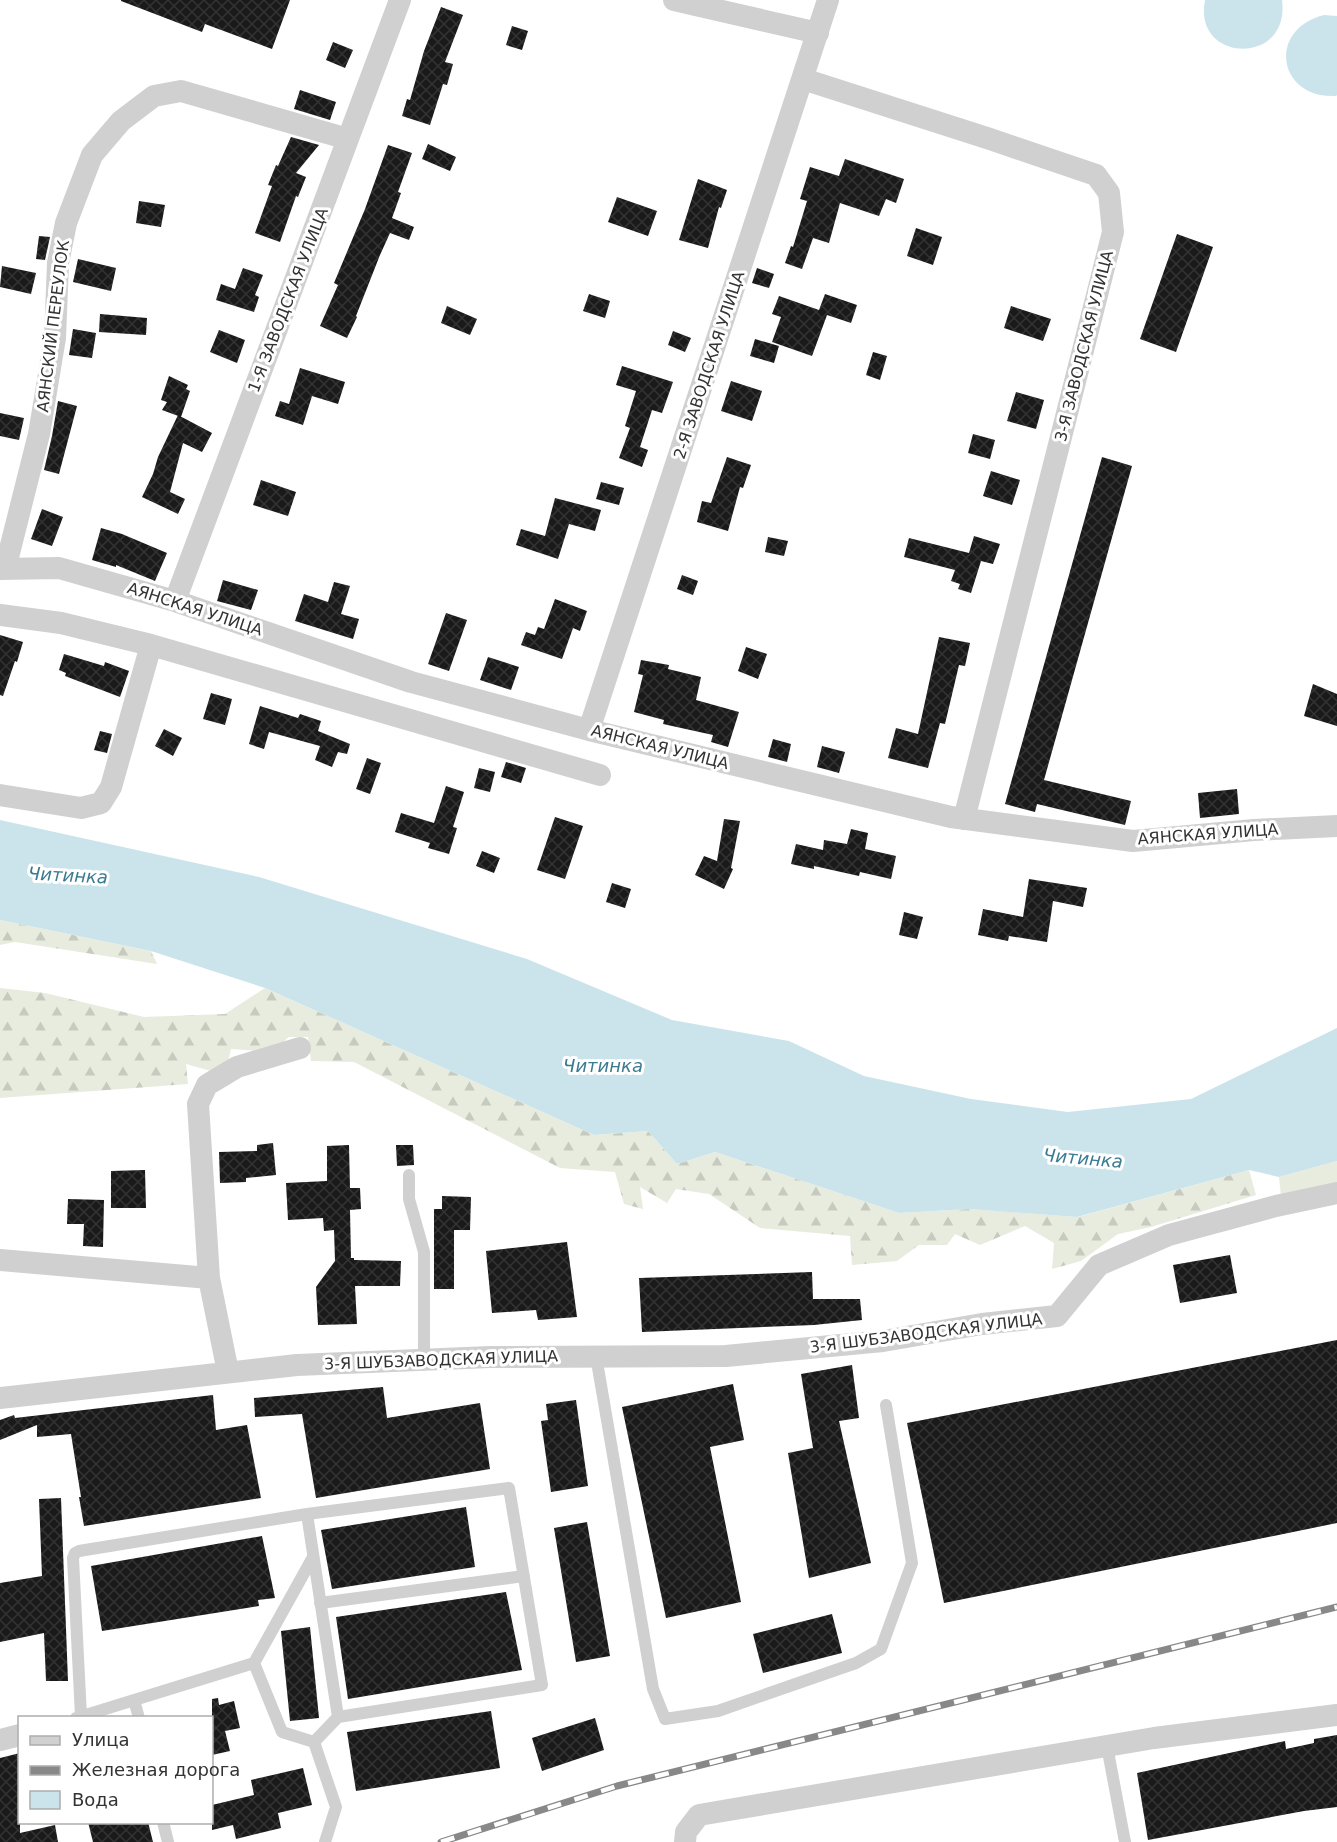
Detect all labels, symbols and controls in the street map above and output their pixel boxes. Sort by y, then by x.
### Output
street label: 1-Я ЗАВОДСКАЯ УЛИЦА [244,205,332,395]
street label: АЯНСКИЙ ПЕРЕУЛОК [33,238,73,413]
street label: 3-Я ЗАВОДСКАЯ УЛИЦА [1051,248,1117,444]
street label: 2-Я ЗАВОДСКАЯ УЛИЦА [670,269,748,461]
street label: АЯНСКАЯ УЛИЦА [125,578,265,640]
street label: АЯНСКАЯ УЛИЦА [589,721,731,773]
street label: АЯНСКАЯ УЛИЦА [1137,820,1279,848]
water label: Читинка [28,862,108,888]
water label: Читинка [563,1055,643,1076]
water label: Читинка [1042,1144,1124,1172]
street label: 3-Я ШУБЗАВОДСКАЯ УЛИЦА [809,1309,1043,1357]
street label: 3-Я ШУБЗАВОДСКАЯ УЛИЦА [324,1346,558,1374]
legend [18,1716,213,1824]
text: Улица [72,1729,129,1750]
text: Железная дорога [72,1759,240,1780]
text: Вода [72,1789,119,1810]

